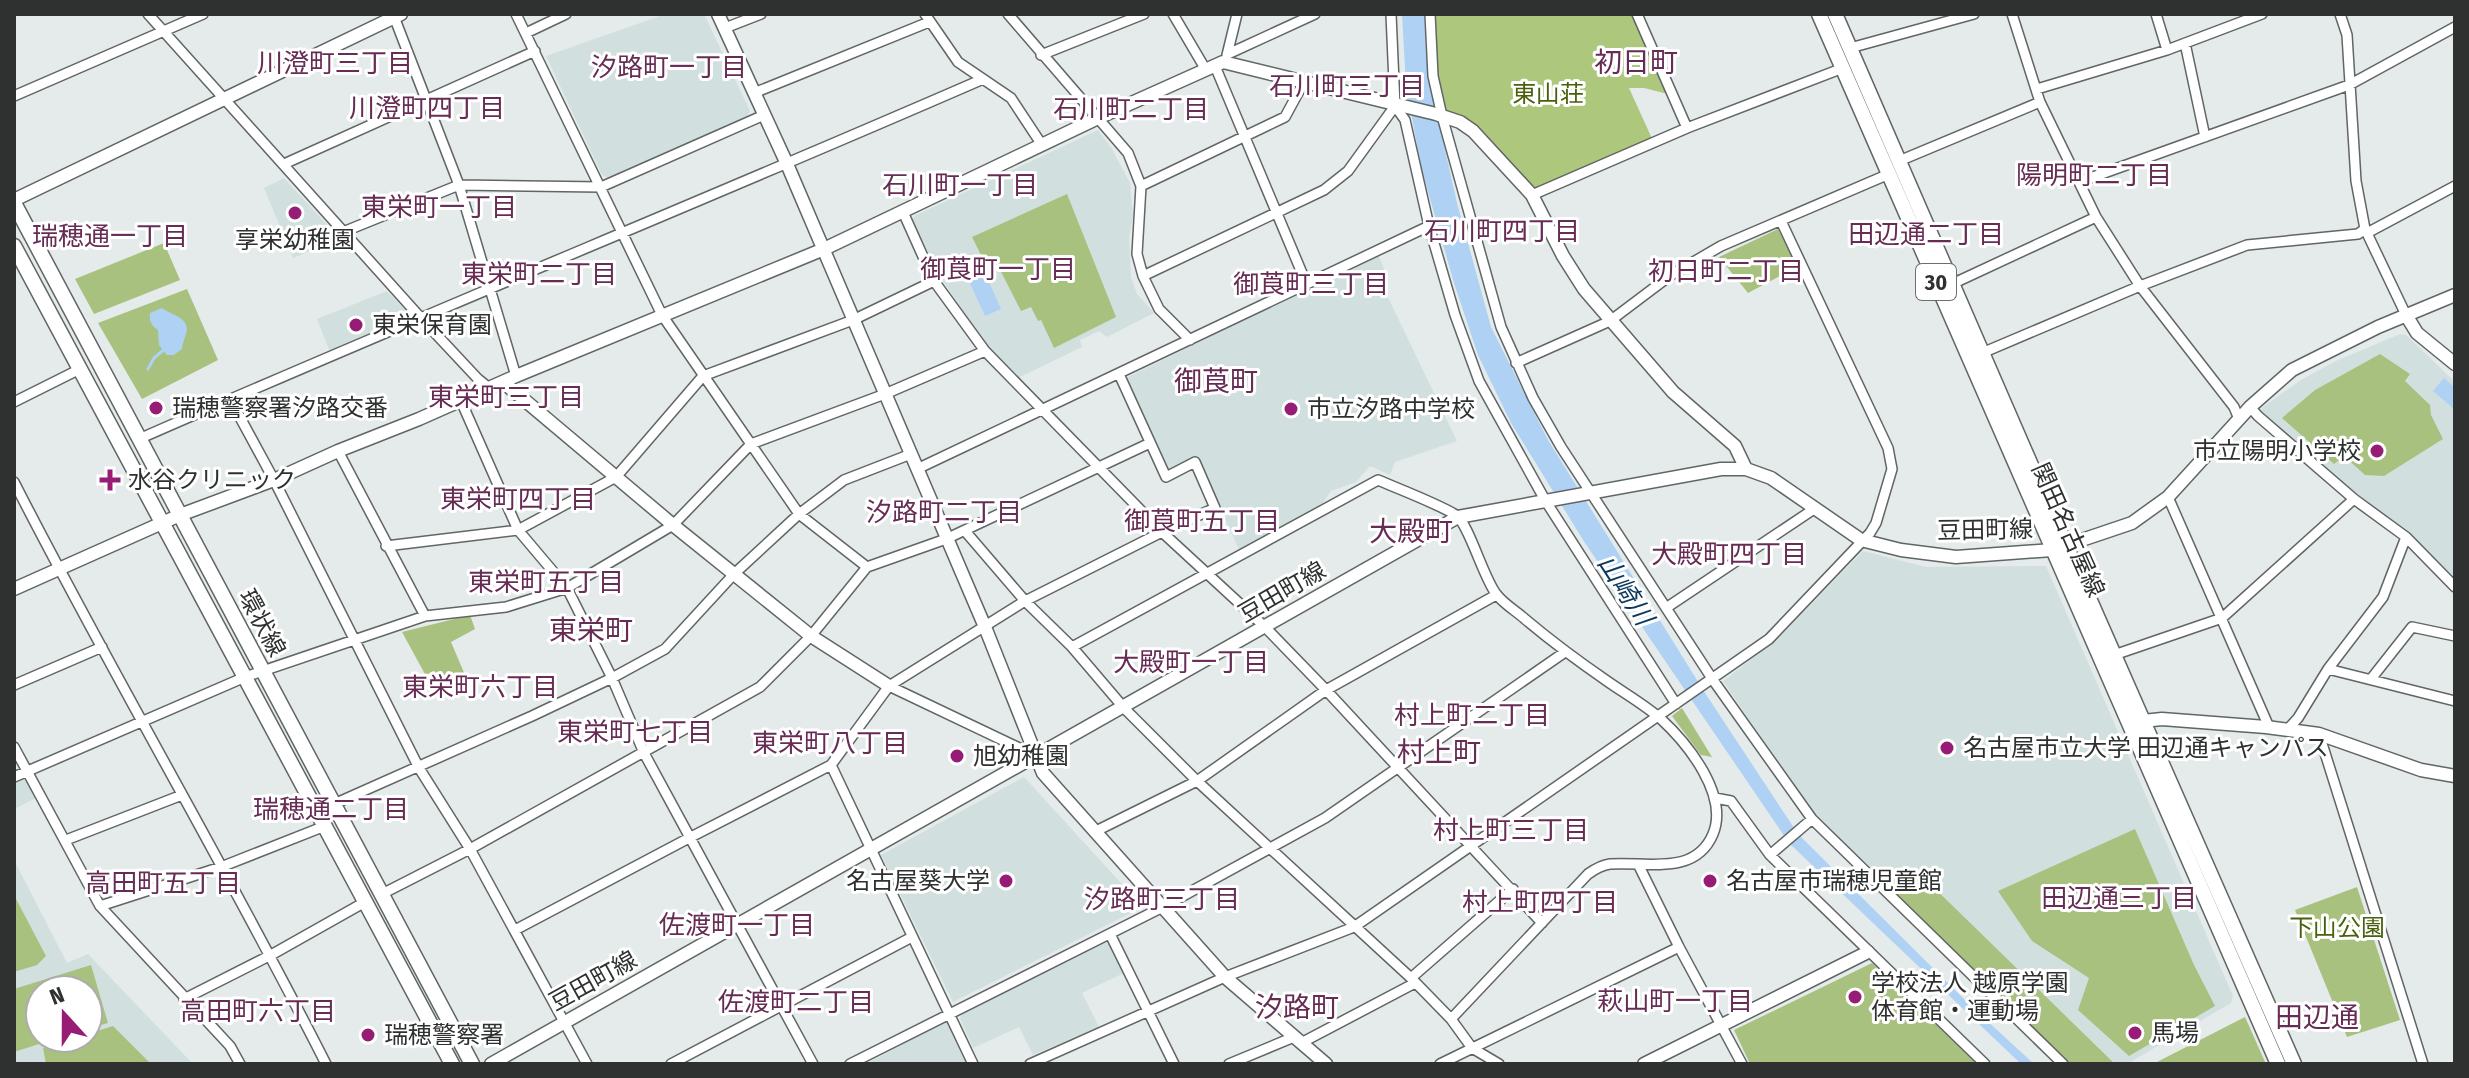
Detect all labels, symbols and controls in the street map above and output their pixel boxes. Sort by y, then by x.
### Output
district label: 初日町 [1594,46,1678,79]
district label: 川澄町三丁目 [257,48,413,79]
district label: 汐路町一丁目 [591,52,747,83]
district label: 石川町三丁目 [1269,71,1425,102]
park label: 東山荘 [1512,80,1584,108]
district label: 川澄町四丁目 [349,93,505,124]
district label: 石川町二丁目 [1053,94,1209,125]
district label: 陽明町二丁目 [2016,160,2172,191]
district label: 石川町一丁目 [882,170,1038,201]
district label: 東栄町一丁目 [361,192,517,223]
marker: 享栄幼稚園 [286,204,304,222]
district label: 石川町四丁目 [1424,216,1580,247]
district label: 田辺通二丁目 [1848,219,2004,250]
district label: 瑞穂通一丁目 [32,221,188,252]
place label: 享栄幼稚園 [235,226,355,254]
district label: 御莨町一丁目 [920,254,1076,285]
district label: 初日町二丁目 [1648,256,1804,287]
district label: 東栄町二丁目 [461,259,617,290]
road number: 30 [1916,264,1956,300]
district label: 御莨町三丁目 [1233,269,1389,300]
place label: 東栄保育園 [372,311,492,339]
marker: 東栄保育園 [347,316,365,334]
district label: 御莨町 [1174,365,1258,398]
district label: 東栄町三丁目 [428,382,584,413]
place label: 瑞穂警察署汐路交番 [172,394,388,422]
place label: 市立汐路中学校 [1307,395,1475,423]
marker: 瑞穂警察署汐路交番 [147,399,165,417]
marker: 市立汐路中学校 [1282,400,1300,418]
place label: 市立陽明小学校 [2193,437,2361,465]
marker: 市立陽明小学校 [2368,442,2386,460]
street label: 関田名古屋線 [2026,459,2110,601]
place label: 水谷クリニック [128,466,296,494]
marker: 水谷クリニック [99,469,121,491]
district label: 東栄町四丁目 [440,484,596,515]
district label: 汐路町二丁目 [866,497,1022,528]
district label: 御莨町五丁目 [1124,506,1280,537]
district label: 大殿町 [1369,515,1453,548]
street label: 豆田町線 [1937,515,2033,545]
district label: 大殿町四丁目 [1651,539,1807,570]
water label: 山崎川 [1591,549,1661,634]
street label: 豆田町線 [1233,556,1331,628]
district label: 東栄町五丁目 [468,567,624,598]
street label: 環状線 [233,585,291,661]
district label: 東栄町 [549,614,633,647]
district label: 大殿町一丁目 [1113,647,1269,678]
district label: 東栄町六丁目 [402,672,558,703]
district label: 村上町二丁目 [1394,700,1550,731]
district label: 東栄町七丁目 [557,717,713,748]
district label: 東栄町八丁目 [752,728,908,759]
place label: 名古屋市立大学 田辺通キャンパス [1963,734,2329,762]
district label: 村上町 [1397,736,1481,769]
marker: 名古屋市立大学 田辺通キャンパス [1938,739,1956,757]
place label: 旭幼稚園 [973,742,1069,770]
marker: 旭幼稚園 [948,747,966,765]
district label: 瑞穂通二丁目 [253,794,409,825]
district label: 村上町三丁目 [1433,815,1589,846]
place label: 名古屋葵大学 [846,867,990,895]
place label: 名古屋市瑞穂児童館 [1726,867,1942,895]
district label: 高田町五丁目 [85,868,241,899]
marker: 名古屋葵大学 [997,872,1015,890]
marker: 名古屋市瑞穂児童館 [1701,872,1719,890]
district label: 田辺通三丁目 [2041,883,2197,914]
district label: 汐路町三丁目 [1084,884,1240,915]
district label: 村上町四丁目 [1462,887,1618,918]
district label: 佐渡町一丁目 [659,910,815,941]
park label: 下山公園 [2289,914,2385,942]
street label: 豆田町線 [544,945,642,1017]
place label: 学校法人 越原学園 体育館・運動場 [1871,969,2069,1025]
north arrow [24,974,104,1054]
text: N [46,981,68,1011]
district label: 萩山町一丁目 [1597,986,1753,1017]
district label: 佐渡町二丁目 [718,987,874,1018]
marker: 学校法人 越原学園 体育館・運動場 [1846,988,1864,1006]
district label: 汐路町 [1255,991,1339,1024]
district label: 高田町六丁目 [180,996,336,1027]
district label: 田辺通 [2275,1001,2359,1034]
place label: 馬場 [2151,1019,2199,1047]
place label: 瑞穂警察署 [384,1021,504,1049]
marker: 馬場 [2126,1024,2144,1042]
marker: 瑞穂警察署 [359,1026,377,1044]

